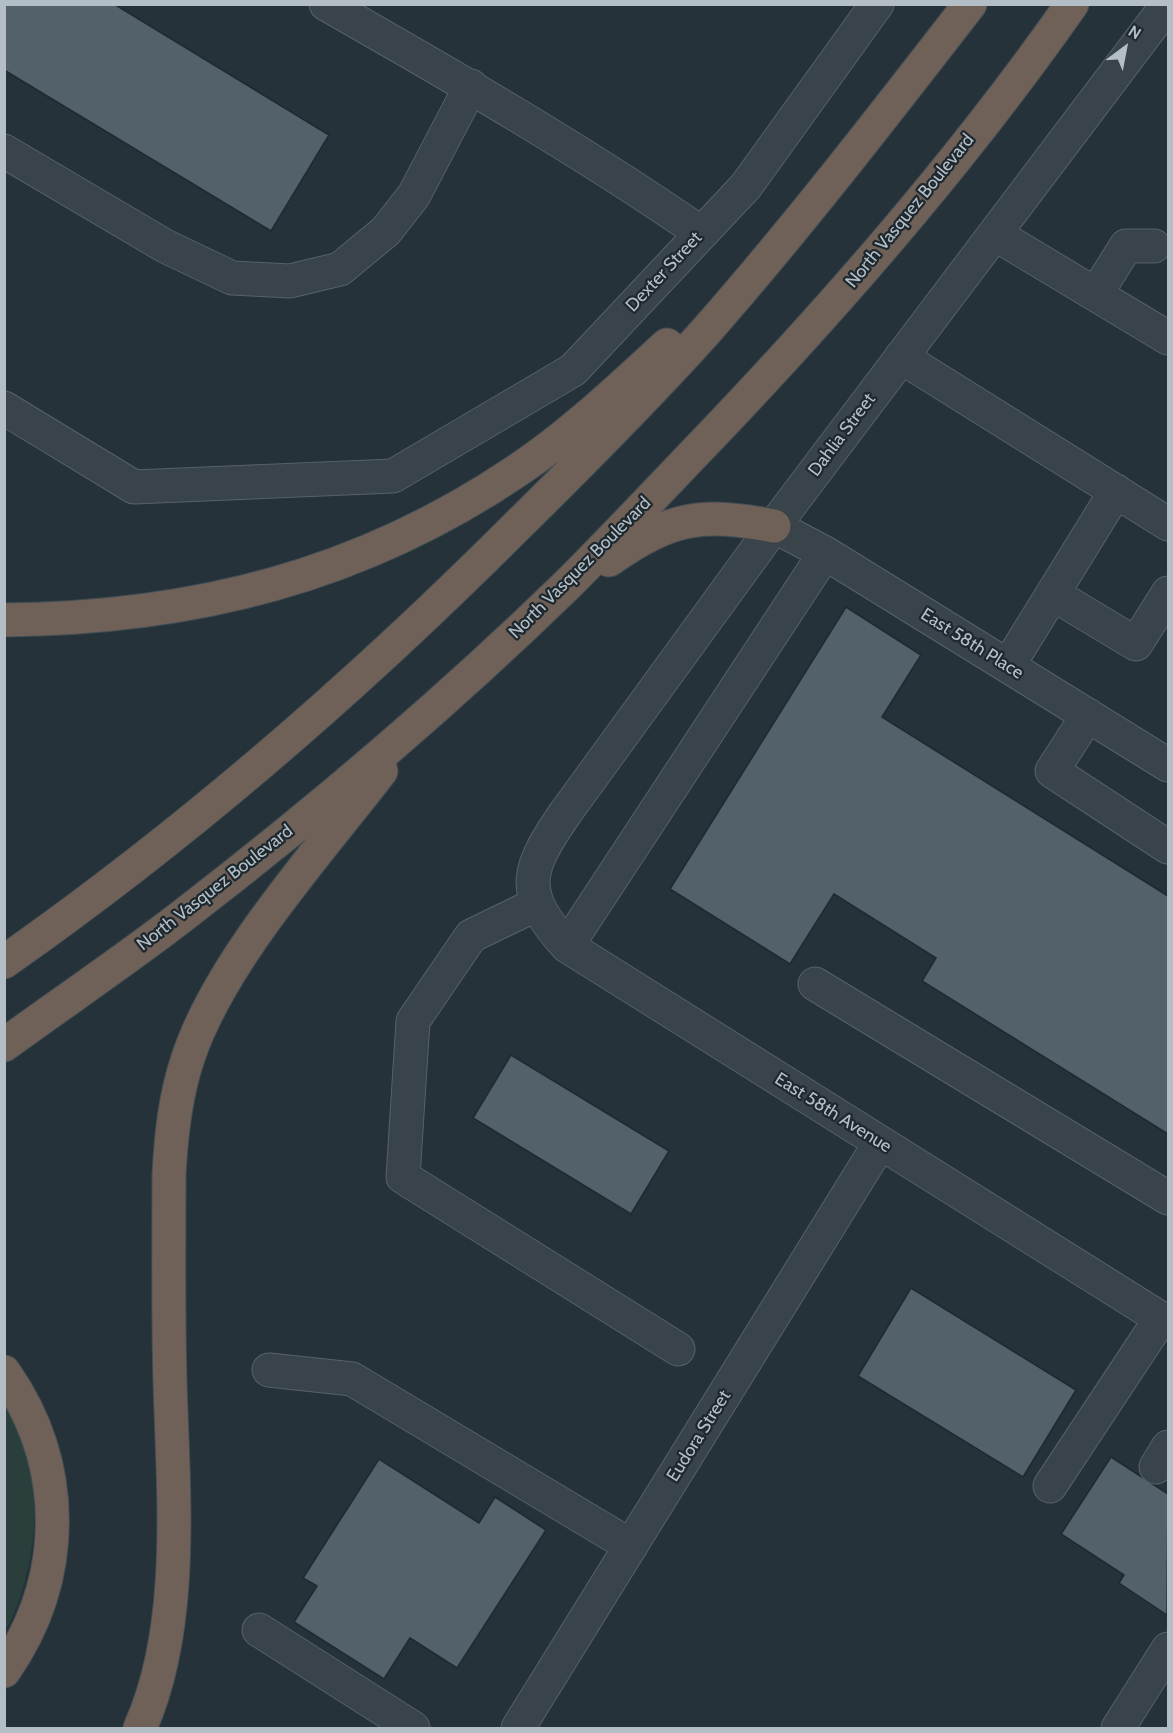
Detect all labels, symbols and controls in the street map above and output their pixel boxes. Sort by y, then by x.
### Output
north arrow [1095,18,1155,78]
text: N [1125,21,1145,43]
street label: North Vasquez Boulevard [841,130,979,292]
street label: Dexter Street [621,227,707,317]
street label: Dahlia Street [804,389,880,481]
street label: North Vasquez Boulevard [505,493,655,643]
street label: East 58th Place [917,604,1027,684]
street label: North Vasquez Boulevard [133,820,297,956]
street label: East 58th Avenue [771,1068,895,1158]
street label: Eudora Street [662,1386,736,1486]

